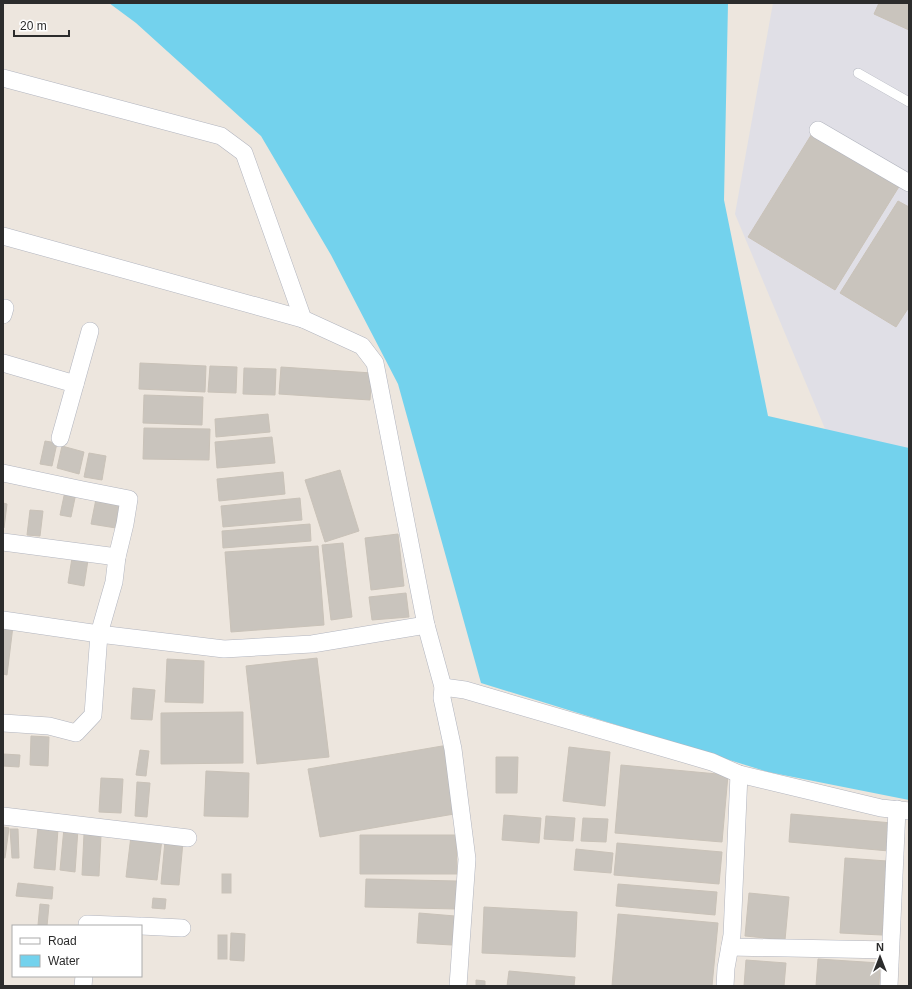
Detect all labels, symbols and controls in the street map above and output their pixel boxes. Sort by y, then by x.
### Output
scale bar [14,12,69,38]
text: 20 m [20,19,47,33]
legend [12,925,142,977]
text: Road [48,934,77,948]
north arrow [860,937,900,977]
text: N [876,941,884,953]
text: Water [48,954,80,968]

